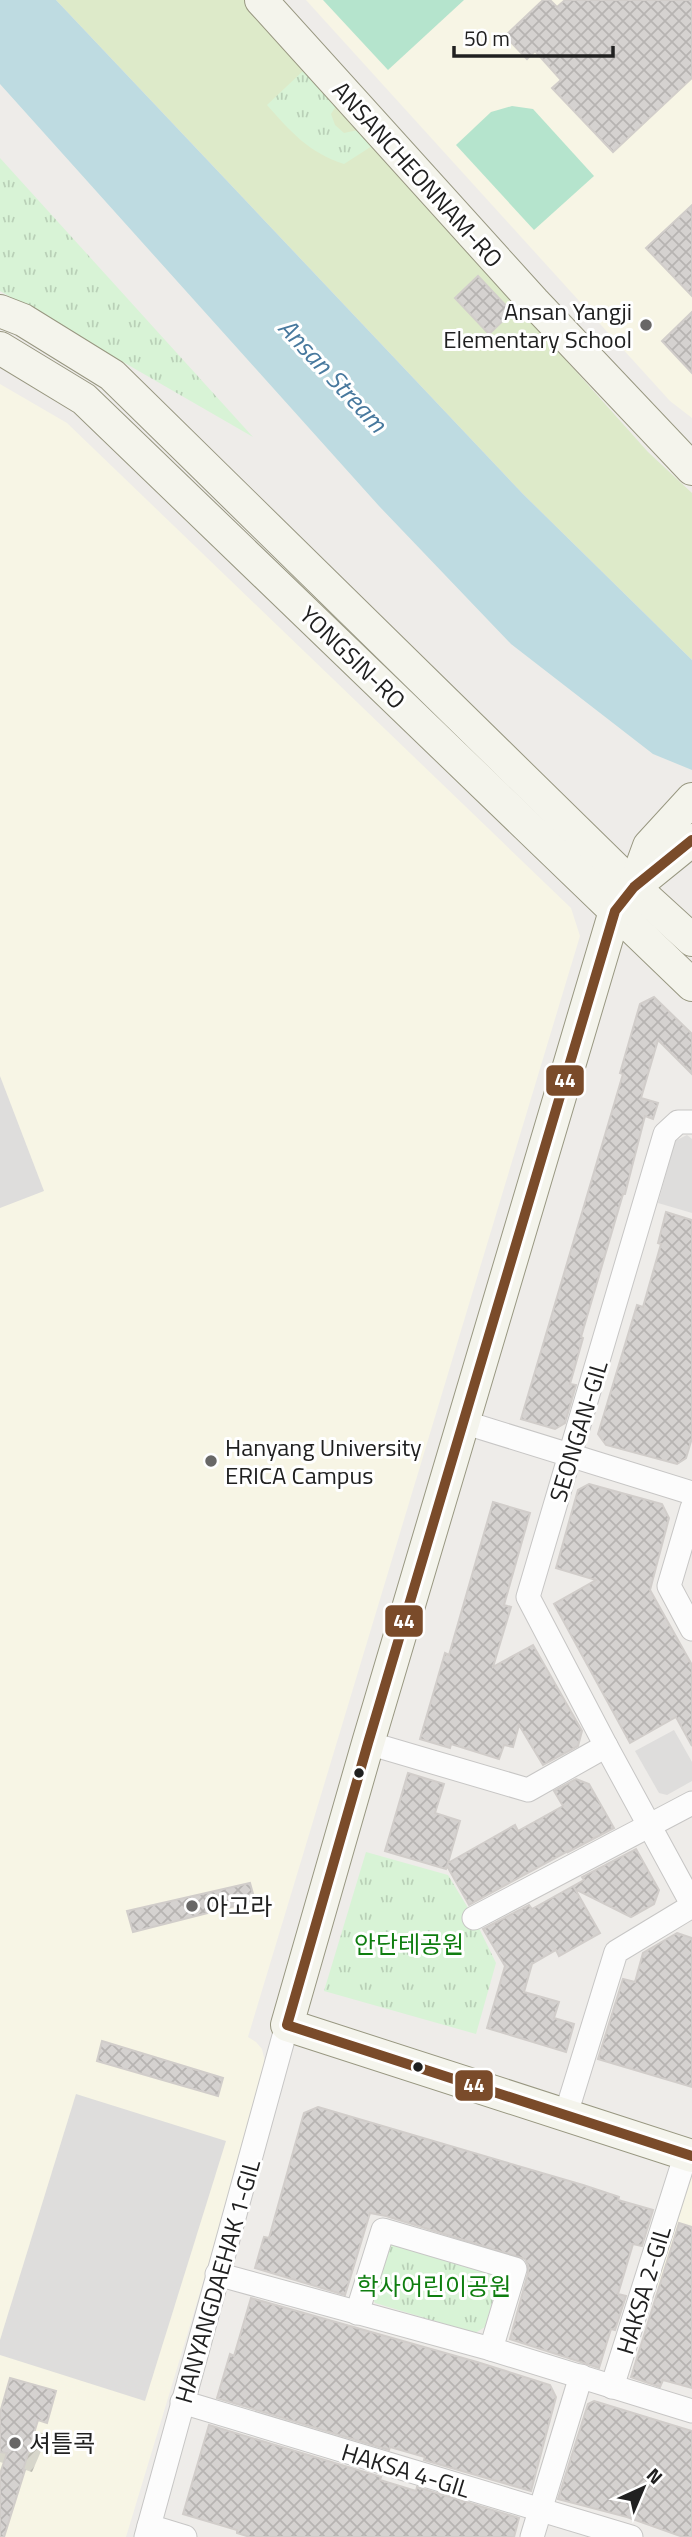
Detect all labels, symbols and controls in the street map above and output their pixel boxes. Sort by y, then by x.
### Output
scale bar [454,14,613,58]
text: 50 m [464,22,510,54]
street label: ANSANCHEONNAM-RO [324,73,512,275]
place label: Ansan Yangji Elementary School [443,293,632,357]
water label: Ansan Stream [270,309,397,442]
marker: Ansan Yangji Elementary School [638,317,654,333]
street label: YONGSIN-RO [292,597,414,717]
line badge: 44 [545,1064,585,1097]
text: 44 [554,1065,576,1094]
street label: SEONGAN-GIL [539,1355,617,1506]
place label: Hanyang University ERICA Campus [225,1429,422,1493]
marker: Hanyang University ERICA Campus [203,1453,219,1469]
line badge: 44 [384,1604,424,1638]
text: 44 [393,1606,415,1635]
unlabelled marker [352,1766,366,1780]
place label: 아고라 [206,1888,272,1924]
marker: 아고라 [184,1898,200,1914]
park label: 안단테공원 [354,1926,464,1962]
unlabelled marker [411,2060,425,2074]
line badge: 44 [454,2069,494,2102]
text: 44 [463,2070,485,2099]
street label: HANYANGDAEHAK 1-GIL [165,2154,269,2407]
street label: HAKSA 2-GIL [606,2221,680,2359]
park label: 학사어린이공원 [357,2268,511,2304]
place label: 셔틀콕 [29,2425,95,2461]
street label: HAKSA 4-GIL [337,2433,475,2507]
marker: 셔틀콕 [7,2435,23,2451]
north arrow [608,2453,678,2523]
text: N [640,2460,670,2490]

